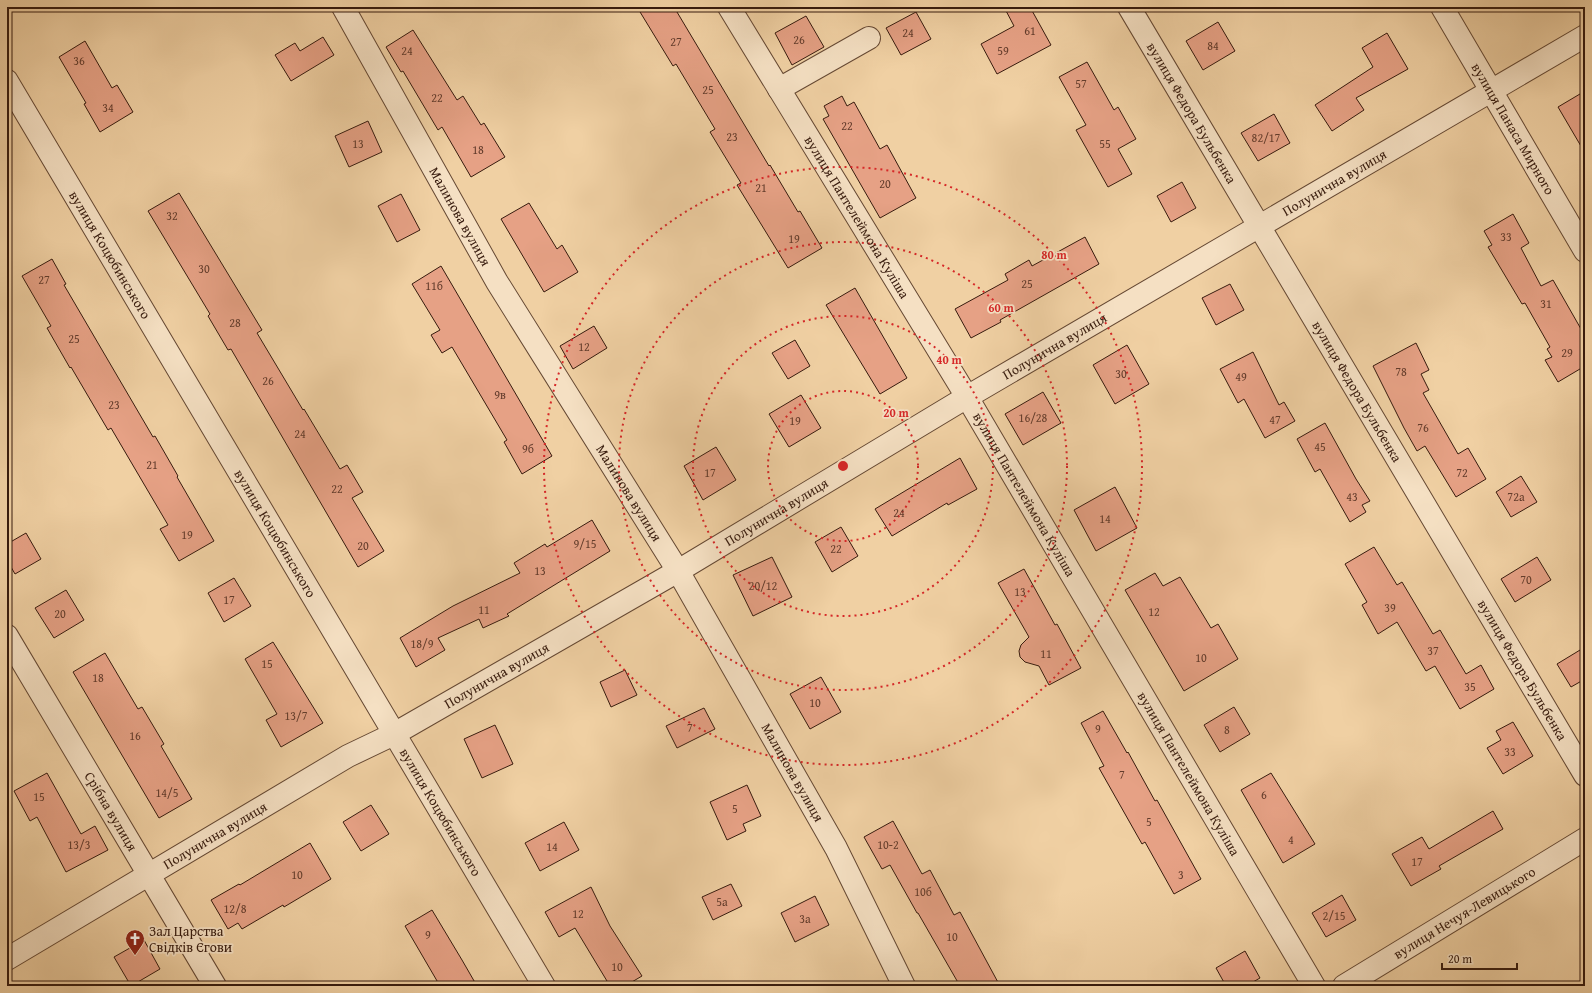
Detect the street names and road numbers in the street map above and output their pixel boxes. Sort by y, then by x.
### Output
street label: вулиця Федора Бульбенка [1142,38,1242,187]
street label: вулиця Панаса Мирного [1467,59,1560,198]
street label: вулиця Пантелеймона Куліша [800,132,915,303]
street label: Полунична вулиця [1278,144,1390,221]
street label: Малинова вулиця [424,163,496,270]
street label: вулиця Коцюбинського [64,187,156,323]
street label: Полунична вулиця [999,307,1111,384]
street label: вулиця Федора Бульбенка [1307,317,1407,466]
street label: вулиця Пантелеймона Куліша [968,409,1081,581]
street label: Малинова вулиця [591,441,667,545]
street label: вулиця Коцюбинського [230,465,321,601]
street label: Полунична вулиця [721,473,832,551]
street label: вулиця Федора Бульбенка [1473,596,1573,745]
street label: Полунична вулиця [440,637,553,713]
street label: вулиця Пантелеймона Куліша [1133,688,1245,860]
street label: Малинова вулиця [757,719,829,825]
street label: вулиця Коцюбинського [395,744,487,880]
street label: Срібна вулиця [80,768,143,855]
street label: Полунична вулиця [159,796,271,874]
street label: вулиця Нечуя-Левицького [1389,861,1539,964]

